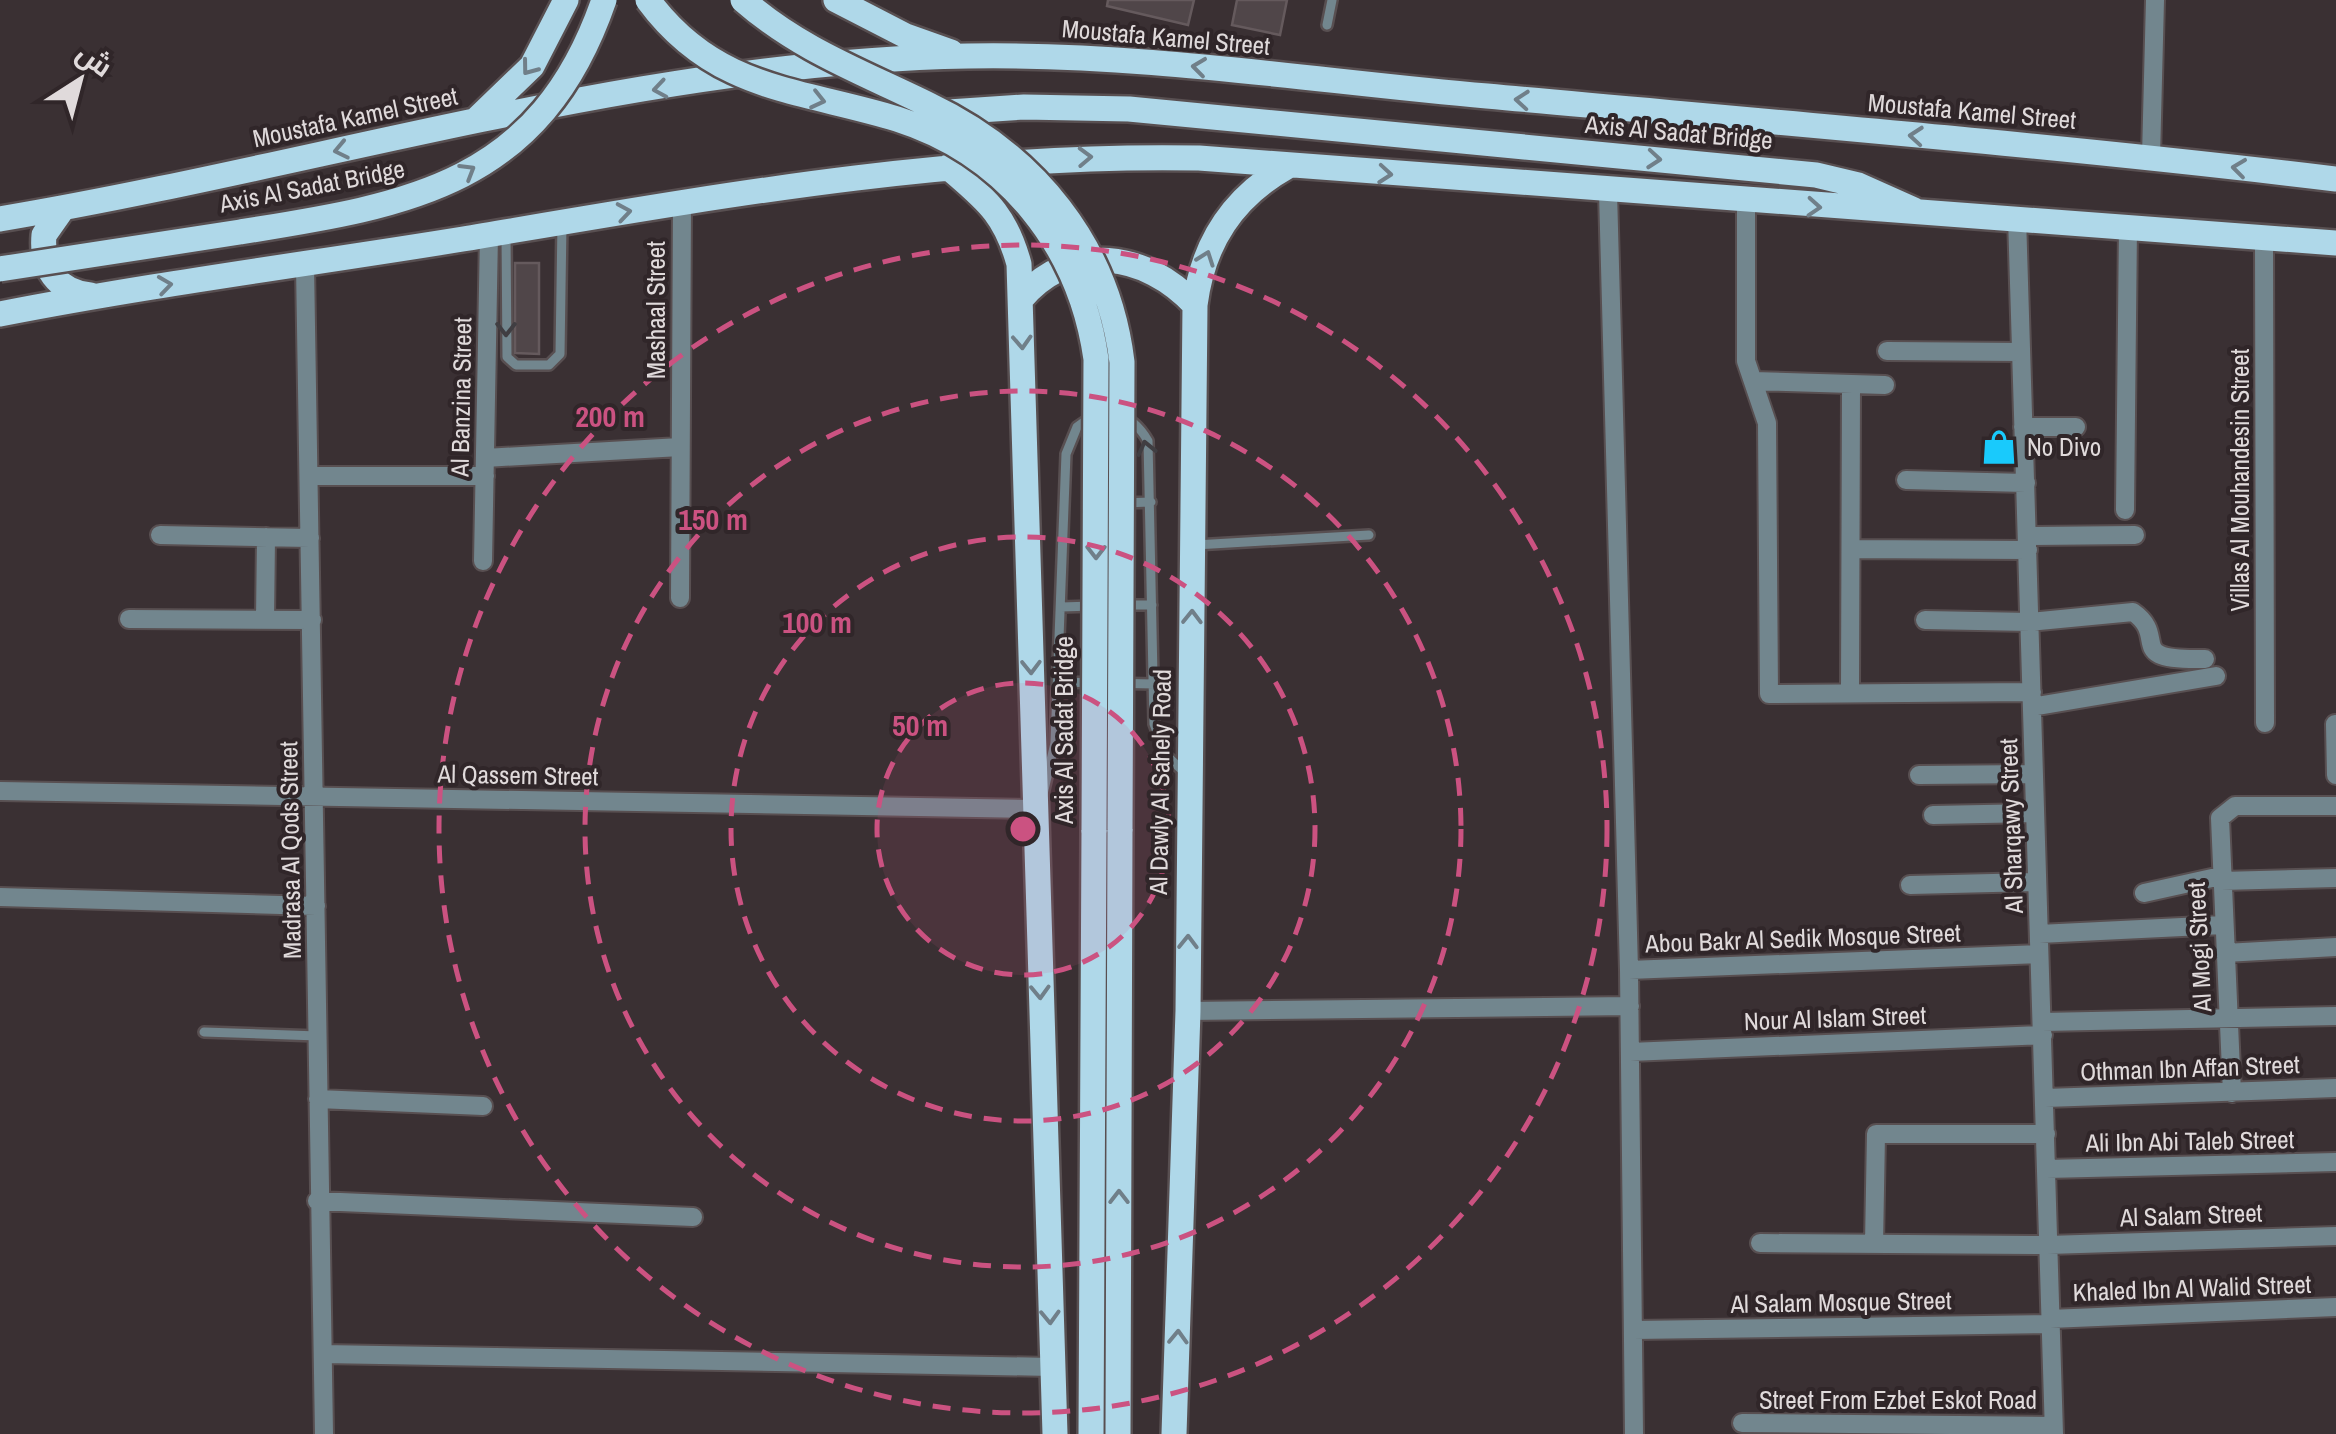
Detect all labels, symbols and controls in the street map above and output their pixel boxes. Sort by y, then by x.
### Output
street label: Moustafa Kamel Street [1061,11,1272,63]
north arrow [30,30,130,130]
text: ش [69,34,120,86]
one-way arrow [523,57,540,75]
one-way arrow [1191,57,1207,78]
one-way arrow [651,78,668,99]
street label: Moustafa Kamel Street [249,79,461,155]
street label: Moustafa Kamel Street [1867,85,2078,137]
one-way arrow [809,88,826,109]
one-way arrow [1514,89,1530,111]
street label: Axis Al Sadat Bridge [1583,107,1774,157]
one-way arrow [1907,125,1923,147]
one-way arrow [332,139,349,160]
one-way arrow [1078,147,1094,168]
one-way arrow [1646,148,1662,170]
street label: Axis Al Sadat Bridge [215,151,408,221]
one-way arrow [2231,158,2248,179]
one-way arrow [1377,162,1393,184]
one-way arrow [457,164,475,183]
one-way arrow [1806,196,1822,217]
one-way arrow [616,202,632,223]
street label: Mashaal Street [639,241,673,379]
one-way arrow [1194,251,1215,268]
one-way arrow [157,275,173,296]
street label: Al Banzina Street [443,317,479,478]
one-way arrow [495,322,517,337]
one-way arrow [1011,334,1032,350]
street label: Villas Al Mouhandesin Street [2223,348,2257,611]
text: 200 m [575,396,645,436]
shop icon: No Divo [1980,428,2018,466]
place label: No Divo [2027,430,2101,464]
one-way arrow [1137,440,1158,457]
text: 150 m [678,499,748,539]
one-way arrow [1085,544,1106,560]
text: 100 m [782,602,852,642]
one-way arrow [1181,608,1203,624]
street label: Axis Al Sadat Bridge [1047,636,1081,825]
one-way arrow [1020,659,1041,675]
street label: Al Dawly Al Sahely Road [1141,669,1179,896]
text: 50 m [892,705,948,745]
street label: Al Sharqawy Street [1991,737,2031,915]
street label: Madrasa Al Qods Street [271,741,309,959]
street label: Al Qassem Street [436,757,599,793]
centre of rings [1005,811,1041,847]
street label: Al Mogi Street [2179,881,2219,1014]
street label: Abou Bakr Al Sedik Mosque Street [1644,915,1962,961]
one-way arrow [1178,933,1199,949]
one-way arrow [1029,984,1050,1000]
street label: Nour Al Islam Street [1743,998,1927,1038]
street label: Othman Ibn Affan Street [2080,1047,2301,1089]
street label: Ali Ibn Abi Taleb Street [2084,1122,2295,1160]
one-way arrow [1108,1188,1130,1204]
street label: Al Salam Street [2118,1196,2263,1235]
street label: Khaled Ibn Al Walid Street [2072,1267,2312,1309]
street label: Al Salam Mosque Street [1729,1283,1952,1321]
one-way arrow [1039,1309,1060,1325]
one-way arrow [1167,1328,1188,1344]
street label: Street From Ezbet Eskot Road [1759,1383,2037,1417]

